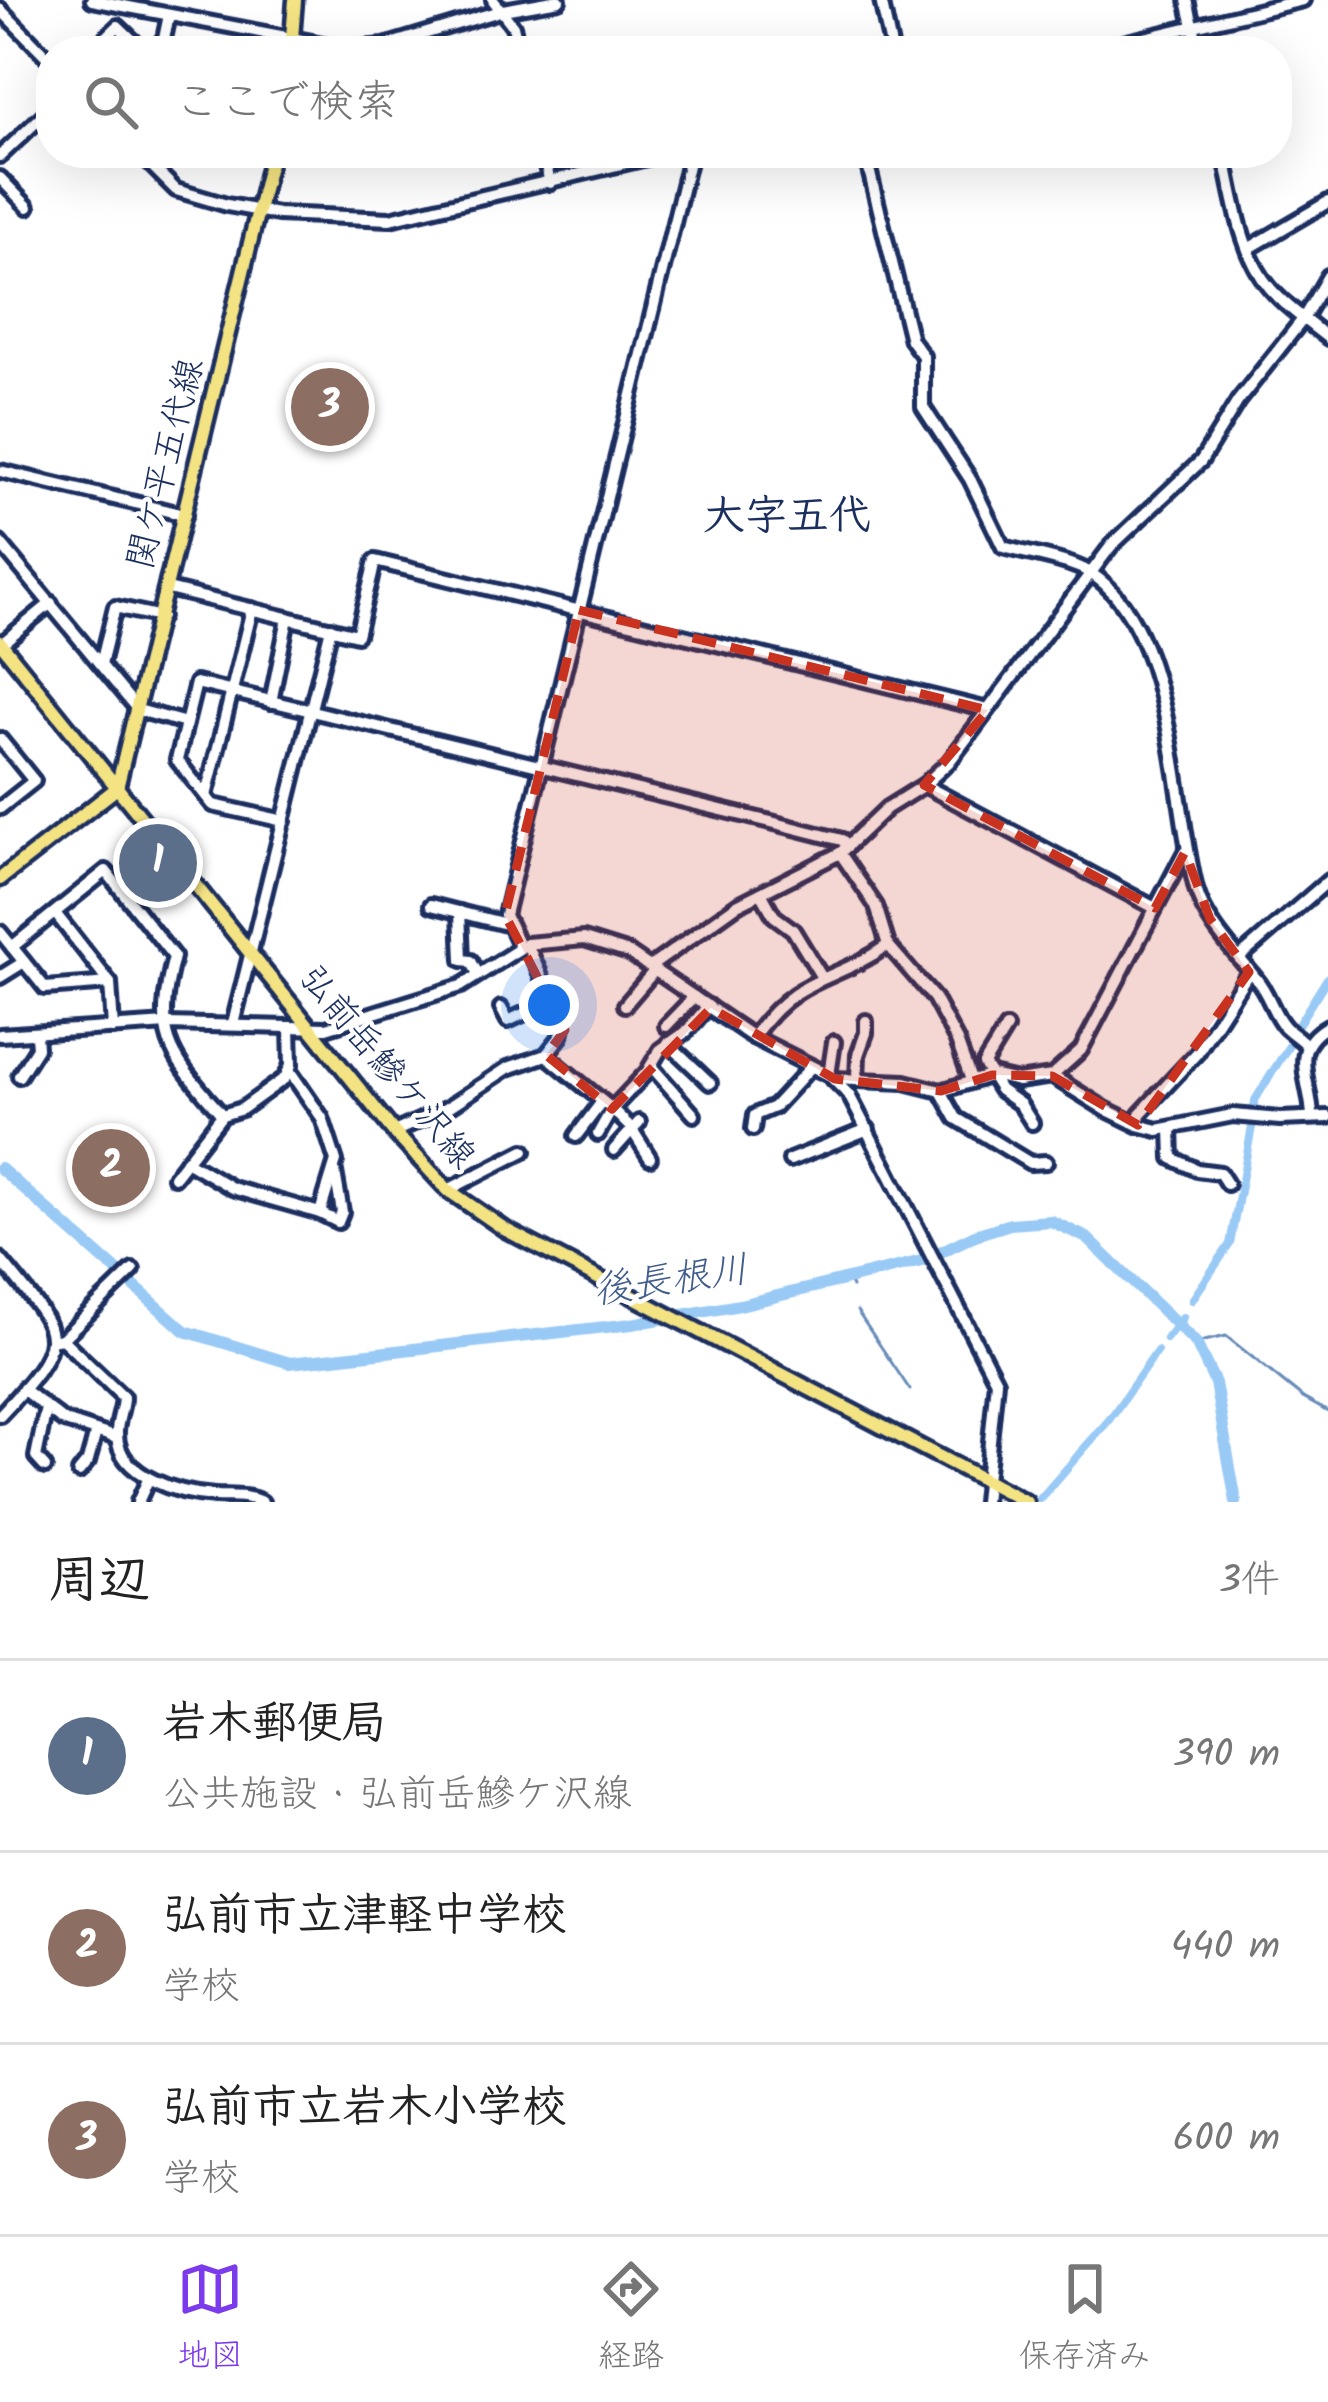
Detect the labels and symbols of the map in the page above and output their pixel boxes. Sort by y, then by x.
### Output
street label: 関ケ平五代線 [113,352,221,576]
pin: 3 [291,362,369,452]
district label: 大字五代 [703,484,871,551]
pin: 1 [119,818,197,908]
street label: 弘前岳鰺ケ沢線 [283,953,489,1183]
your location [519,975,579,1035]
pin: 2 [72,1123,150,1213]
water label: 後長根川 [589,1240,753,1324]

